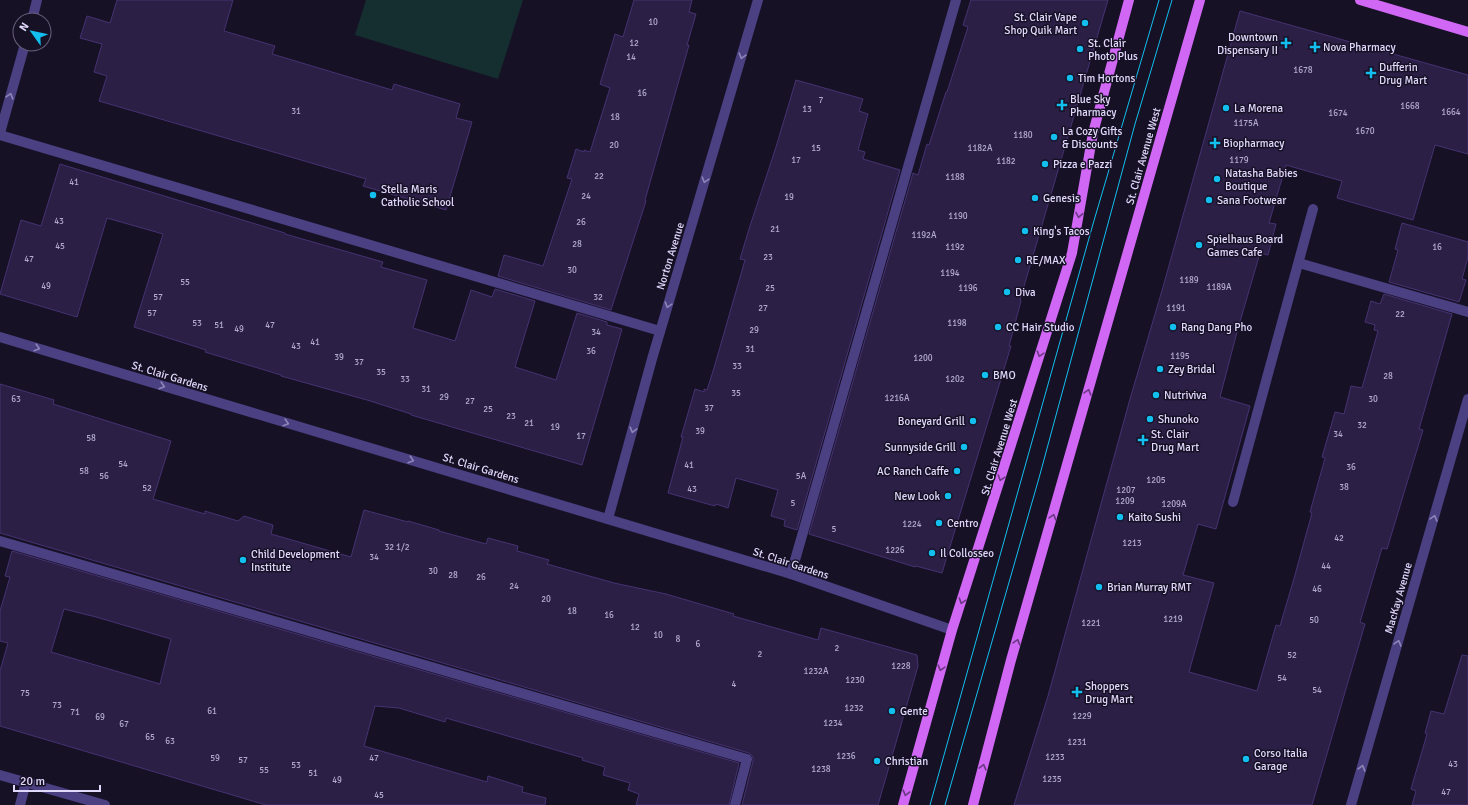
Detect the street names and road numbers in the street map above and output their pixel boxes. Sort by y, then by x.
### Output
street label: St. Clair Avenue West [1123,106,1164,206]
street label: Norton Avenue [654,221,687,291]
street label: St. Clair Gardens [130,359,210,394]
street label: St. Clair Avenue West [979,397,1020,497]
street label: St. Clair Gardens [441,451,521,486]
street label: St. Clair Gardens [751,545,831,582]
street label: MacKay Avenue [1382,561,1415,635]

